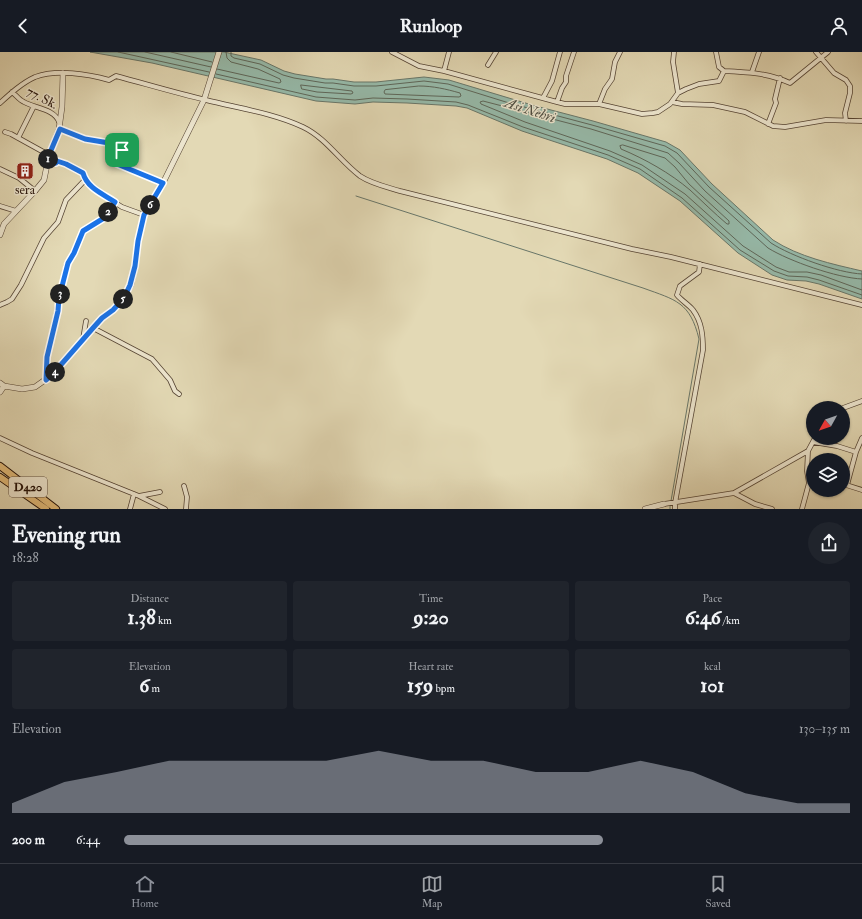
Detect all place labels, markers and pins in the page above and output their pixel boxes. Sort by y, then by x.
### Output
pin [105,133,139,167]
pin: 1 [38,149,58,169]
building icon: sera [15,161,35,181]
place label: sera [15,182,36,198]
pin: 6 [140,195,160,215]
pin: 2 [98,202,118,222]
pin: 3 [50,284,70,304]
pin: 5 [113,289,133,309]
pin: 4 [45,362,65,382]

